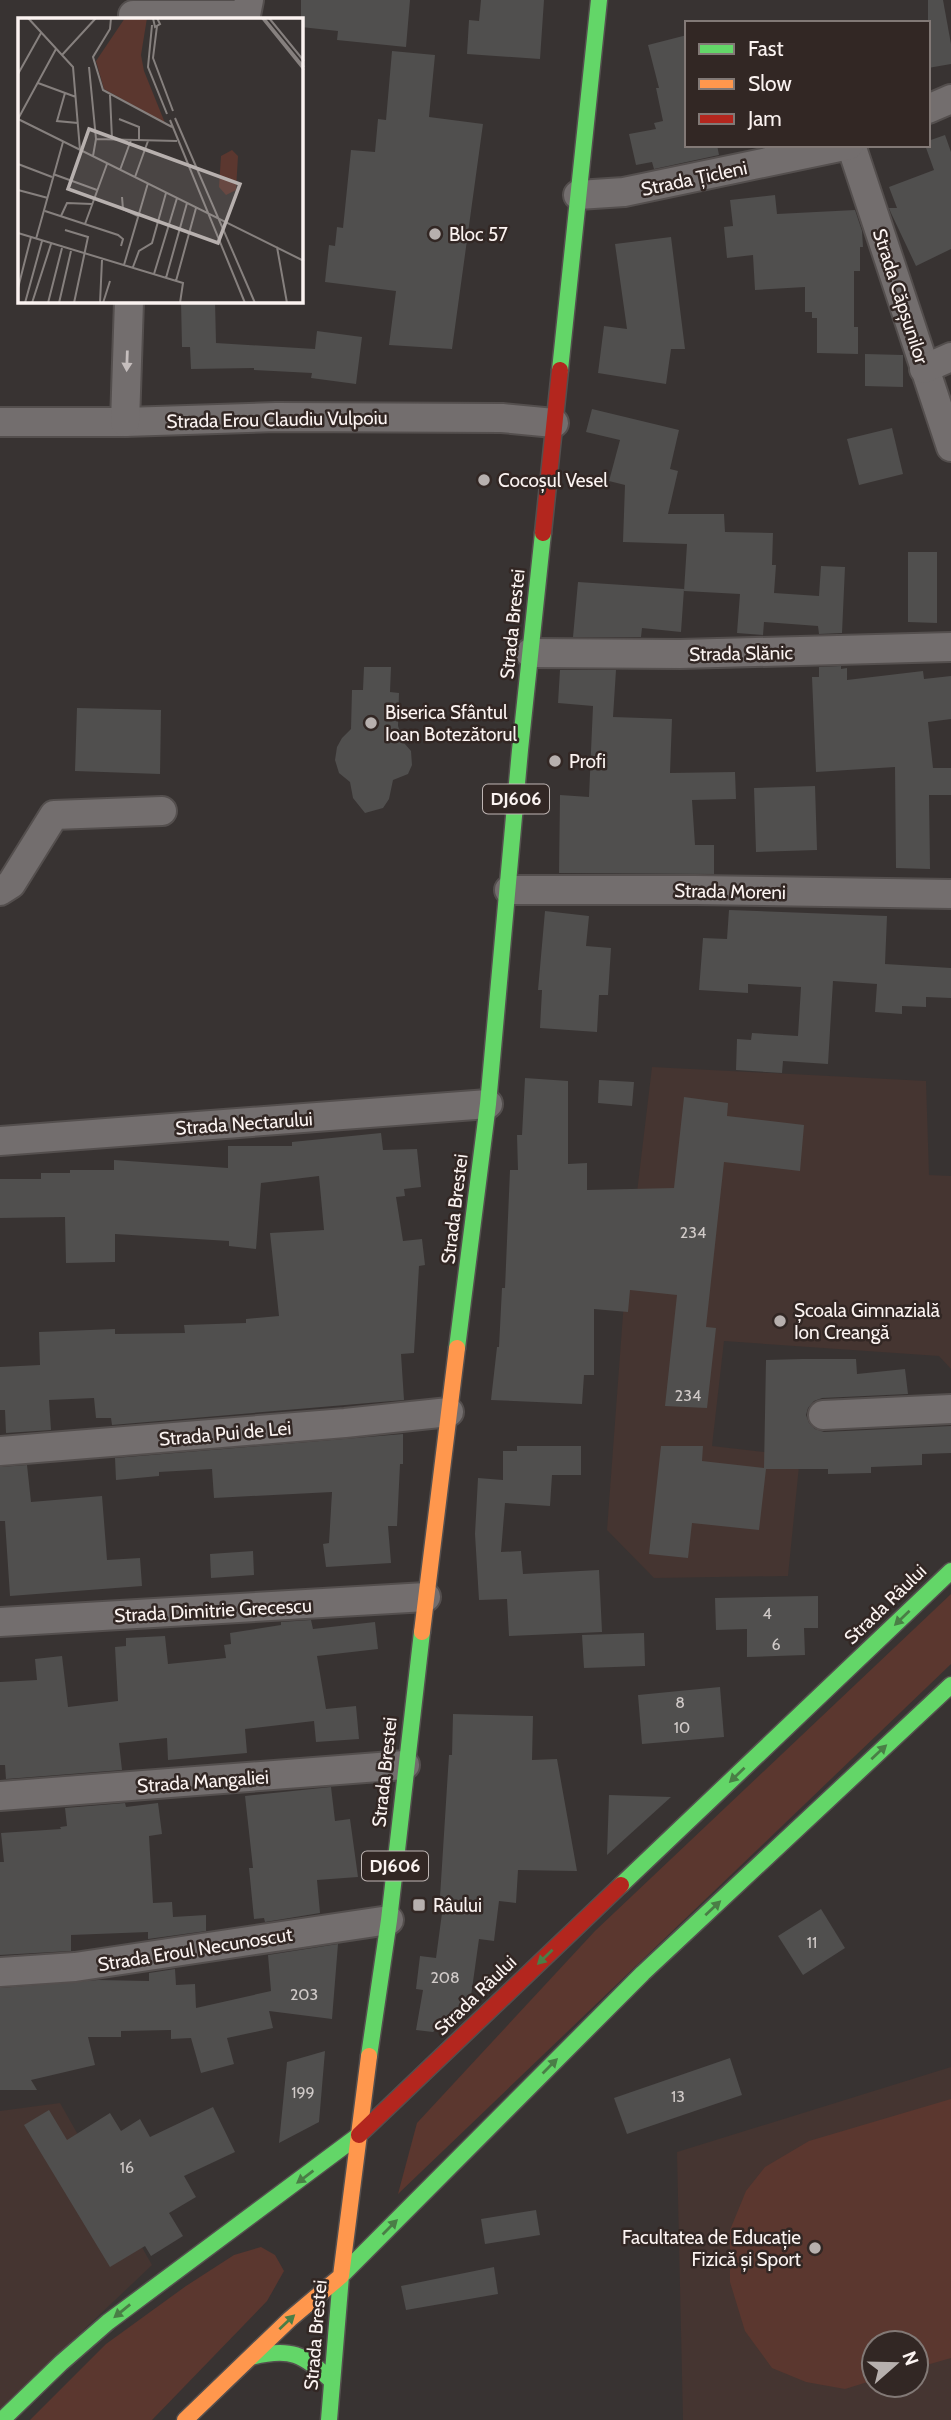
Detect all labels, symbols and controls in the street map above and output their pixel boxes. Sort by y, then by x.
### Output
inset map [18,18,303,303]
legend [685,21,930,147]
text: Fast [748,36,784,61]
text: Slow [748,71,792,96]
text: Jam [747,106,782,131]
street label: Strada Țicleni [639,156,749,202]
place label: Bloc 57 [449,223,508,246]
marker: Bloc 57 [427,226,443,242]
street label: Strada Căpșunilor [867,226,933,367]
one-way arrow [121,351,132,373]
street label: Strada Erou Claudiu Vulpoiu [166,406,388,433]
place label: Cocoșul Vesel [498,469,608,493]
marker: Cocoșul Vesel [476,472,492,488]
street label: Strada Brestei [495,568,530,680]
street label: Strada Slănic [689,641,794,666]
place label: Biserica Sfântul Ioan Botezătorul [385,701,517,746]
marker: Biserica Sfântul Ioan Botezătorul [363,715,379,731]
place label: Profi [569,750,606,773]
marker: Profi [547,753,563,769]
road number: DJ606 [483,784,549,814]
street label: Strada Moreni [674,879,786,904]
street label: Strada Nectarului [175,1107,313,1140]
street label: Strada Brestei [436,1153,473,1265]
house number: 234 [680,1223,706,1242]
place label: Școala Gimnazială Ion Creangă [794,1299,940,1344]
marker: Școala Gimnazială Ion Creangă [772,1313,788,1329]
house number: 234 [675,1386,701,1405]
street label: Strada Pui de Lei [158,1416,292,1451]
street label: Strada Râului [840,1560,931,1649]
street label: Strada Dimitrie Grecescu [114,1594,312,1627]
house number: 4 [762,1604,772,1623]
one-way arrow [893,1609,910,1626]
house number: 6 [771,1635,781,1654]
house number: 8 [675,1693,685,1712]
street label: Strada Brestei [367,1716,402,1828]
house number: 10 [674,1718,690,1737]
one-way arrow [871,1744,888,1761]
street label: Strada Mangaliei [136,1765,270,1798]
one-way arrow [728,1766,745,1783]
road number: DJ606 [362,1852,428,1880]
place label: Râului [433,1894,482,1917]
marker: Râului [411,1897,427,1913]
one-way arrow [704,1900,721,1916]
street label: Strada Eroul Necunoscut [96,1923,295,1976]
house number: 11 [807,1933,817,1952]
one-way arrow [537,1948,554,1964]
street label: Strada Râului [430,1951,521,2040]
house number: 208 [430,1968,460,1987]
house number: 203 [290,1985,318,2004]
one-way arrow [542,2058,559,2075]
house number: 199 [291,2083,315,2102]
house number: 13 [671,2087,685,2106]
house number: 16 [120,2158,134,2177]
one-way arrow [296,2169,314,2183]
one-way arrow [381,2219,398,2236]
place label: Facultatea de Educație Fizică și Sport [622,2226,802,2272]
marker: Facultatea de Educație Fizică și Sport [807,2240,823,2256]
street label: Strada Brestei [299,2279,332,2391]
one-way arrow [113,2304,131,2319]
one-way arrow [278,2314,296,2330]
north arrow [860,2329,930,2399]
text: N [897,2348,924,2369]

